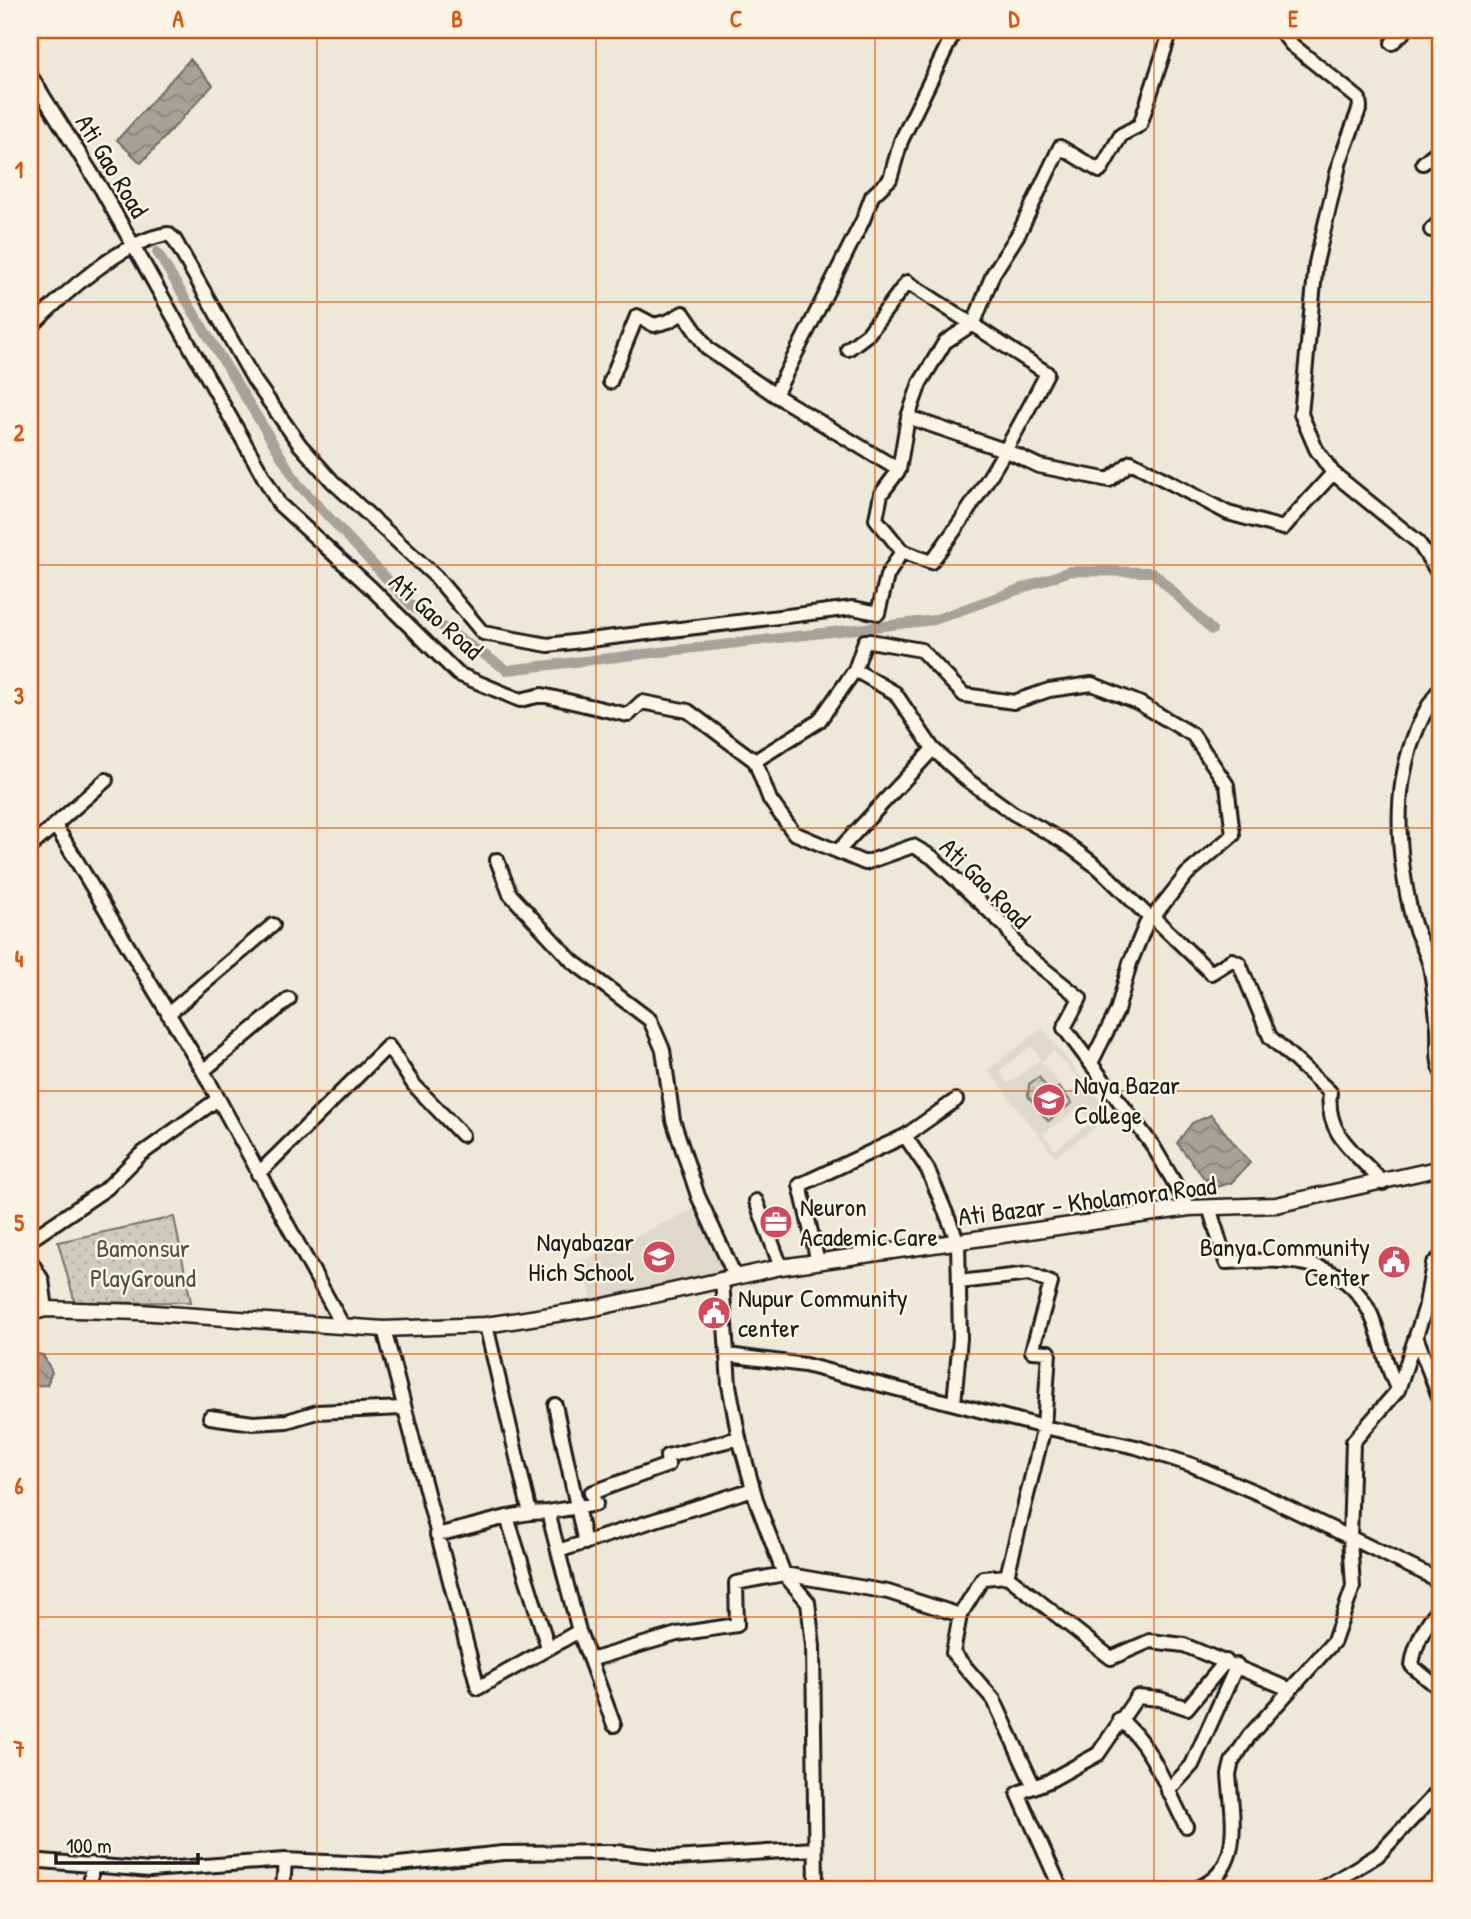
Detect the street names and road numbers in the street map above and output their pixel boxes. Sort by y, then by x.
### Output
street label: Ati Gao Road [68,107,157,224]
street label: Ati Gao Road [382,564,491,667]
street label: Ati Gao Road [932,830,1038,936]
street label: Ati Bazar - Kholamora Road [956,1167,1218,1234]

